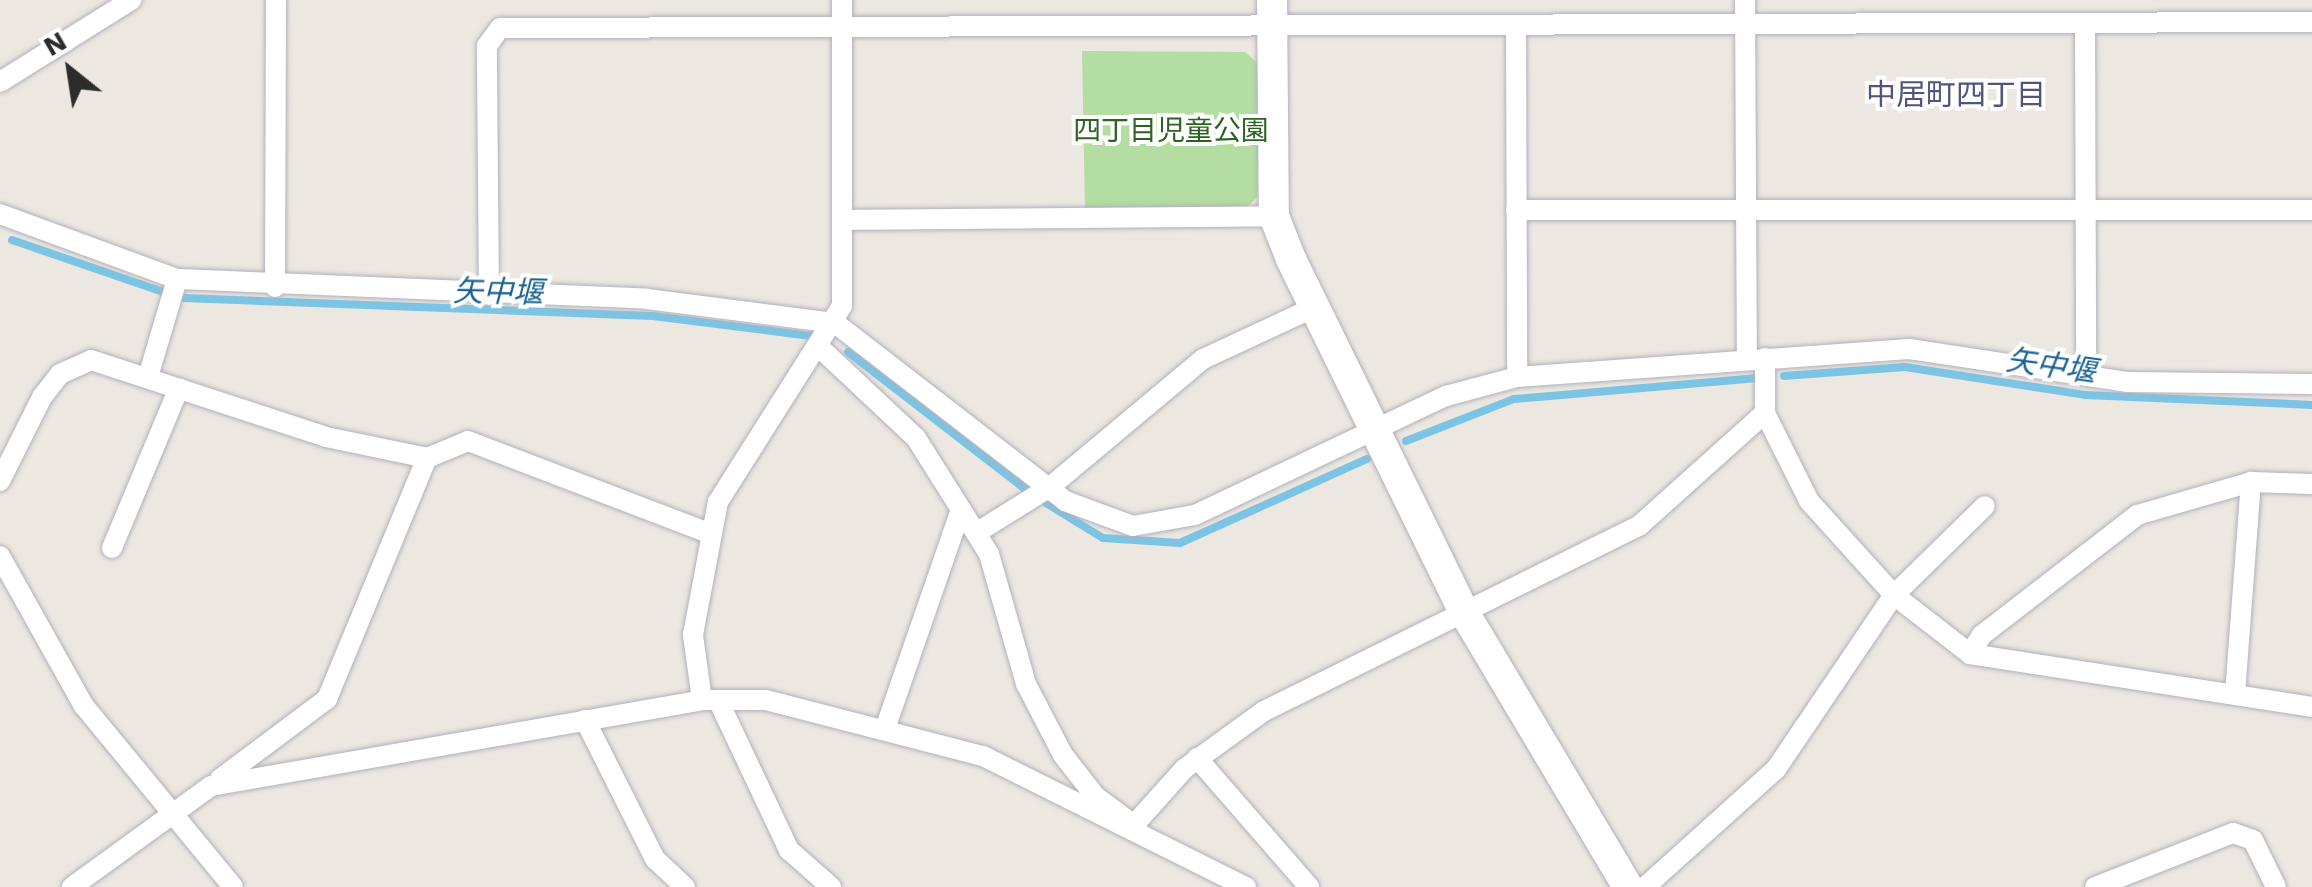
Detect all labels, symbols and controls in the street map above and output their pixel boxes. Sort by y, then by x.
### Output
north arrow [20,20,120,120]
text: N [38,24,72,63]
district label: 中居町四丁目 [1866,77,2046,113]
park label: 四丁目児童公園 [1073,114,1269,148]
water label: 矢中堰 [453,273,543,311]
water label: 矢中堰 [2004,342,2098,390]

